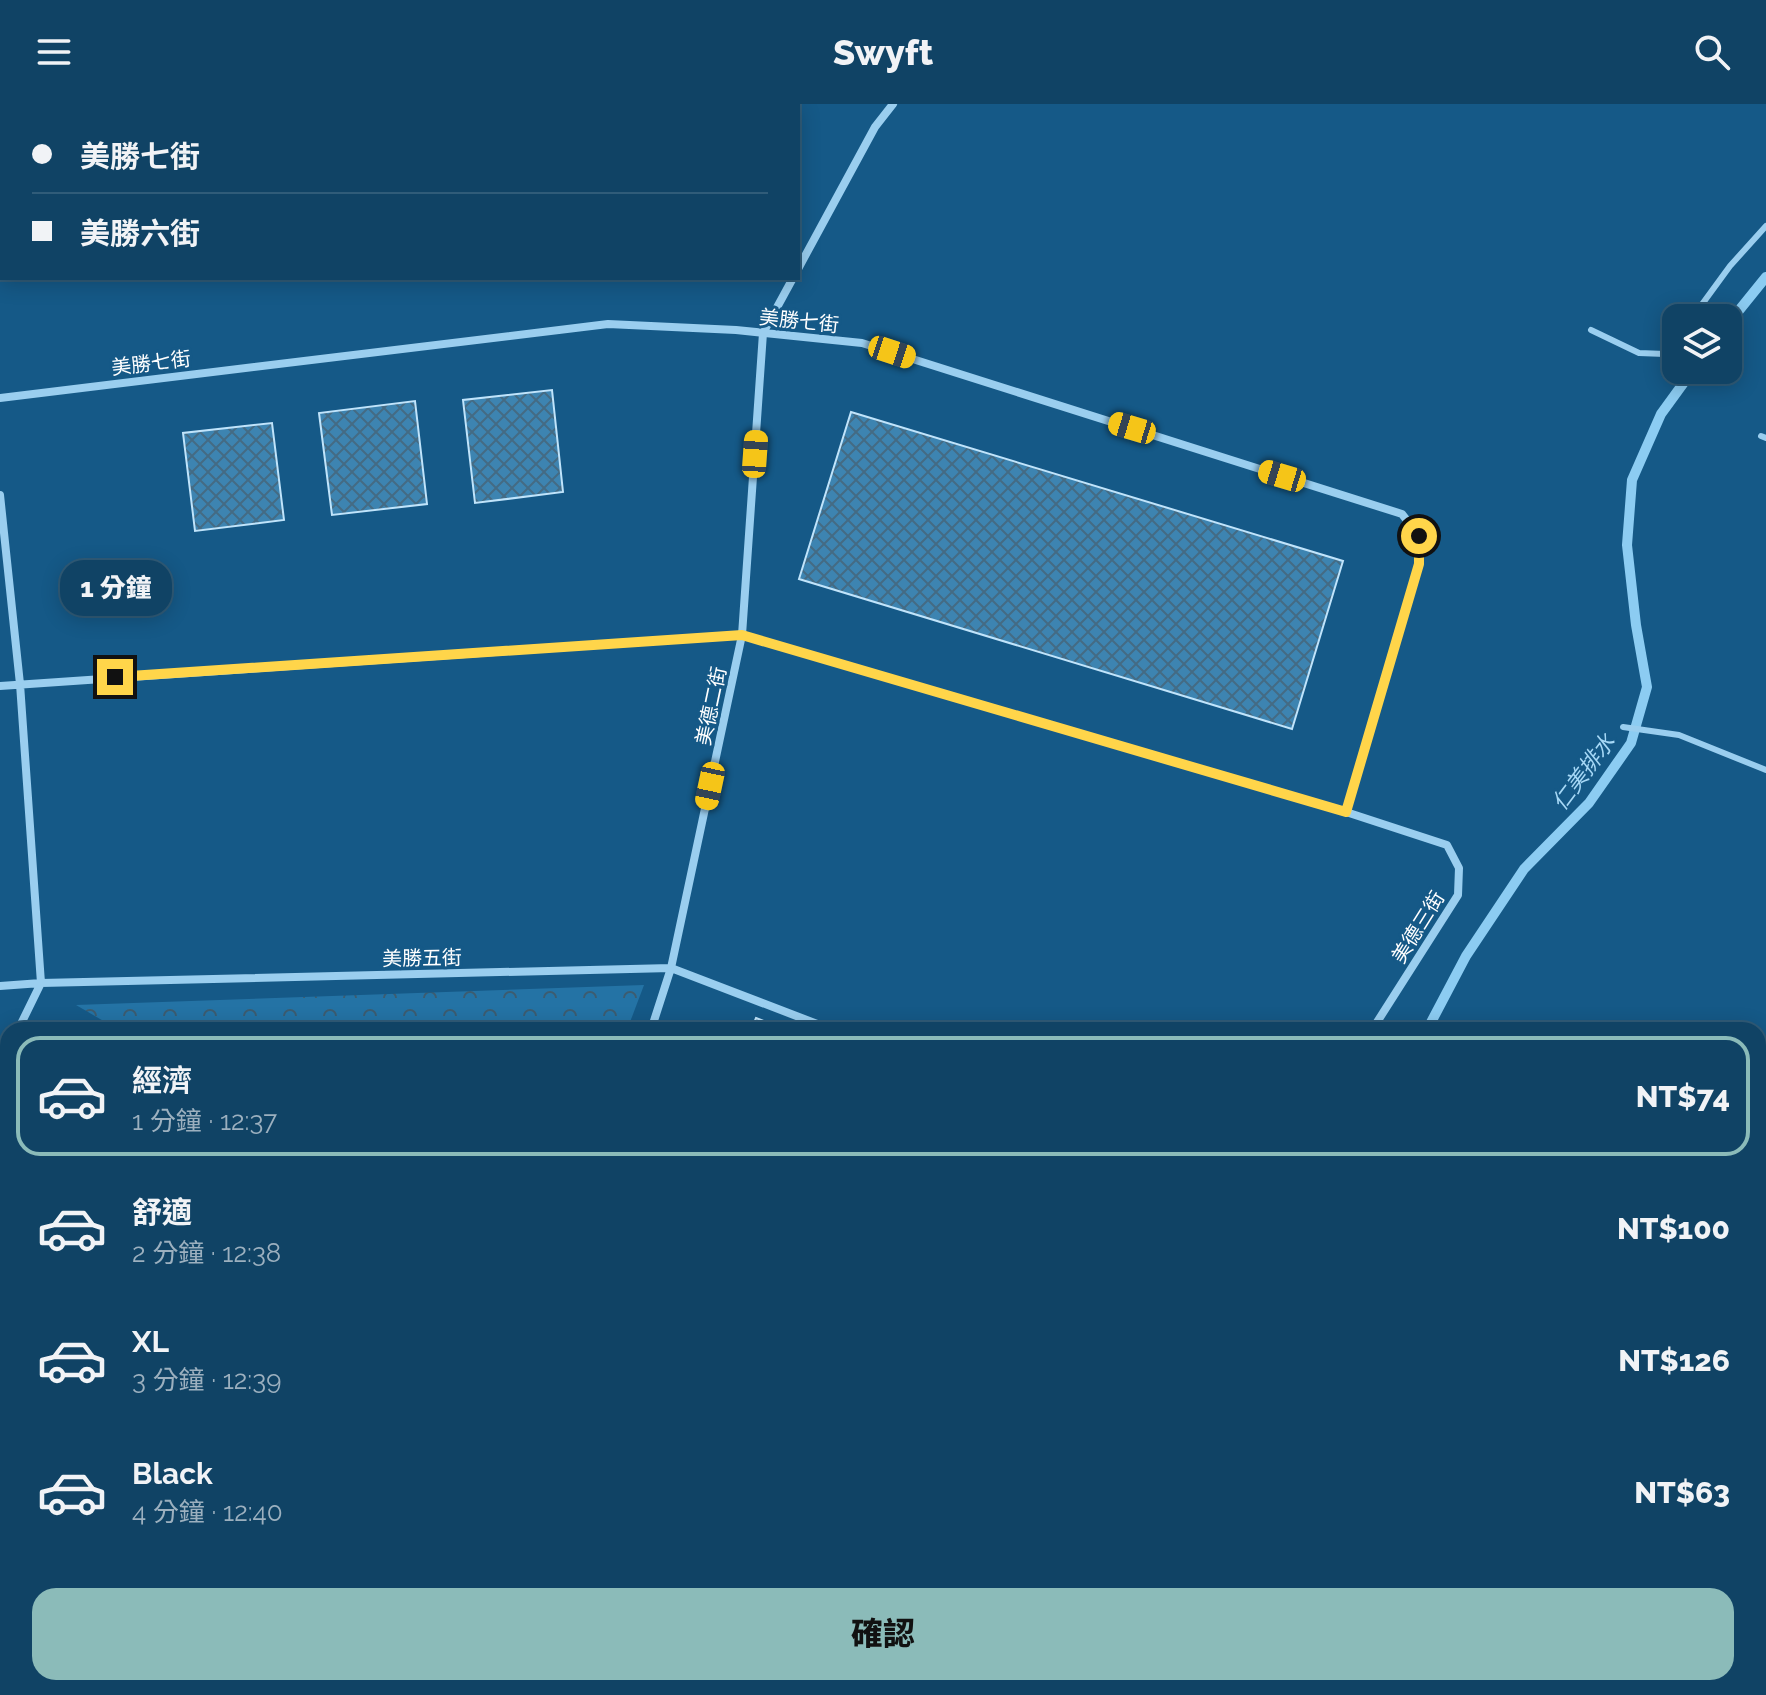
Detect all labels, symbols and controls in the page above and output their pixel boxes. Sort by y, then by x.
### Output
icon: menu [32,30,76,74]
icon: search [1690,30,1734,74]
text: Swyft [833,31,933,73]
text: 美勝七街 [80,139,200,174]
text: 美勝六街 [80,216,200,251]
map controls [1662,304,1742,384]
button: layers [1662,304,1742,384]
street label: 美勝七街 [758,305,840,337]
car [865,333,919,371]
street label: 美勝七街 [110,346,192,380]
car [1106,410,1158,446]
car [741,429,769,479]
car [1256,458,1308,494]
route start [1401,518,1437,554]
callout: 1 分鐘 [59,561,171,617]
text: 1 分鐘 [80,573,152,603]
route end [97,659,133,695]
street label: 美德二街 [691,664,731,748]
water label: 仁美排水 [1546,728,1620,815]
car [693,760,727,812]
street label: 美德三街 [1387,887,1449,967]
street label: 美勝五街 [382,945,462,971]
icon: car [36,1060,108,1132]
text: 經濟 [132,1063,192,1098]
text: NT$74 [1636,1079,1730,1114]
text: 1 分鐘 · 12:37 [132,1106,277,1136]
icon: car [36,1192,108,1264]
text: 舒適 [132,1195,192,1230]
text: NT$100 [1617,1211,1730,1246]
text: 2 分鐘 · 12:38 [132,1238,281,1268]
icon: car [36,1324,108,1396]
text: XL [132,1324,169,1359]
text: NT$126 [1618,1343,1730,1378]
text: 3 分鐘 · 12:39 [132,1365,281,1395]
icon: car [36,1456,108,1528]
text: Black [132,1456,213,1491]
text: NT$63 [1634,1475,1730,1510]
text: 4 分鐘 · 12:40 [132,1497,283,1527]
button: 確認 [32,1588,1734,1680]

